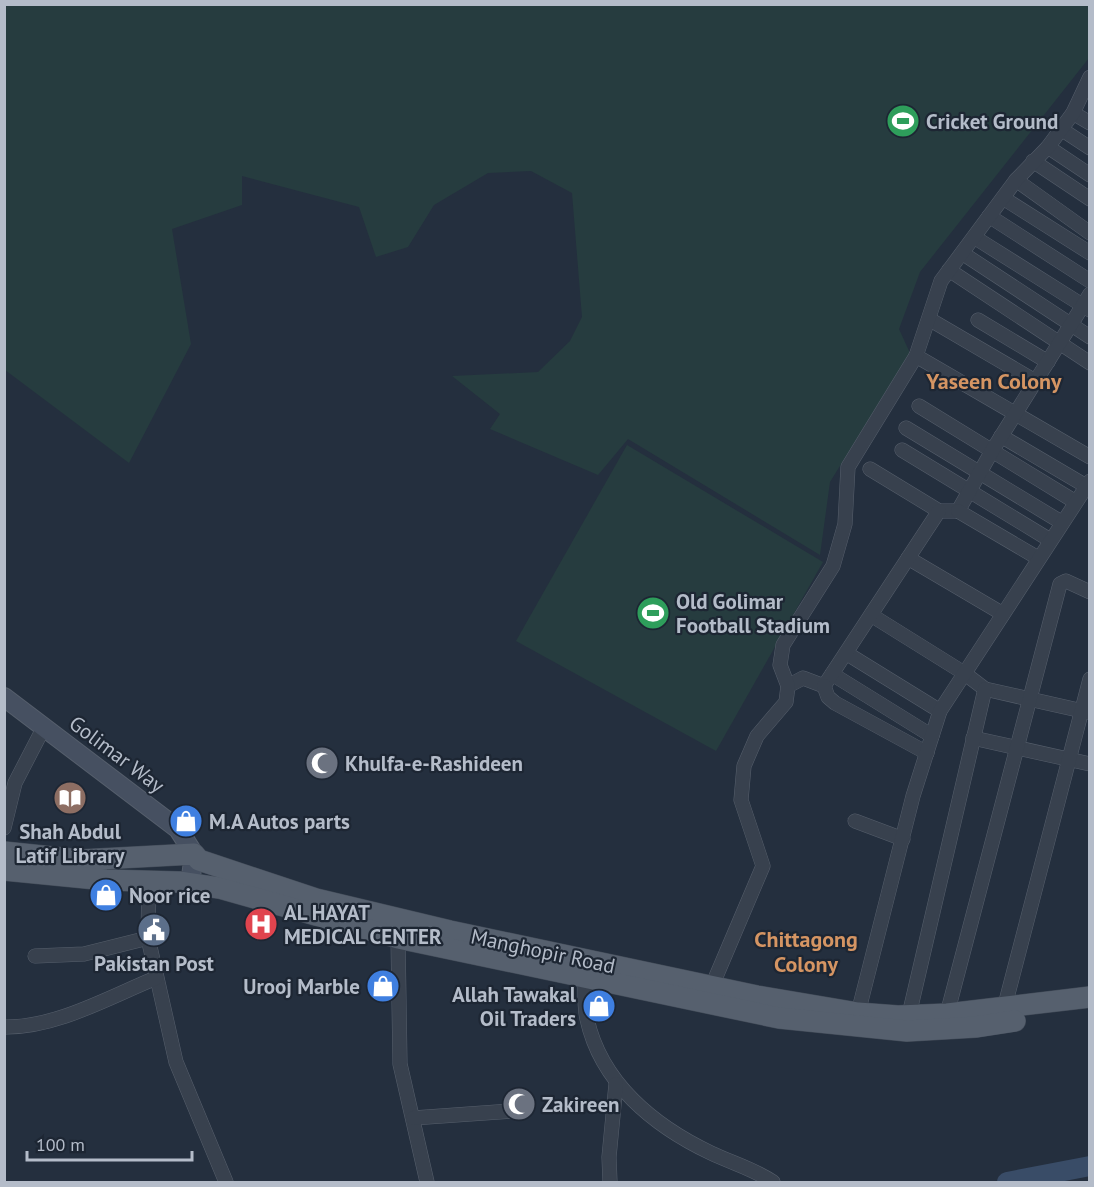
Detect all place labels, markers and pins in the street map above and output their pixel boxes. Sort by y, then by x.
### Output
sports icon: Cricket Ground [885,103,921,139]
place label: Cricket Ground [926,108,1058,135]
place label: Old Golimar Football Stadium [676,588,830,639]
sports icon: Old Golimar Football Stadium [635,595,671,631]
mosque icon: Khulfa-e-Rashideen [304,745,340,781]
place label: Khulfa-e-Rashideen [345,750,523,777]
library icon: Shah Abdul Latif Library [52,780,88,816]
shop icon: M.A Autos parts [168,803,204,839]
place label: M.A Autos parts [209,808,350,835]
place label: Shah Abdul Latif Library [15,818,126,869]
shop icon: Noor rice [88,877,124,913]
place label: Noor rice [129,882,210,909]
place label: AL HAYAT MEDICAL CENTER [284,899,442,950]
hospital icon: AL HAYAT MEDICAL CENTER [243,906,279,942]
public building icon: Pakistan Post [136,912,172,948]
place label: Pakistan Post [94,950,215,977]
shop icon: Urooj Marble [365,968,401,1004]
place label: Urooj Marble [243,973,360,1000]
place label: Allah Tawakal Oil Traders [452,981,577,1032]
shop icon: Allah Tawakal Oil Traders [581,988,617,1024]
mosque icon: Zakireen [501,1086,537,1122]
place label: Zakireen [542,1091,620,1118]

